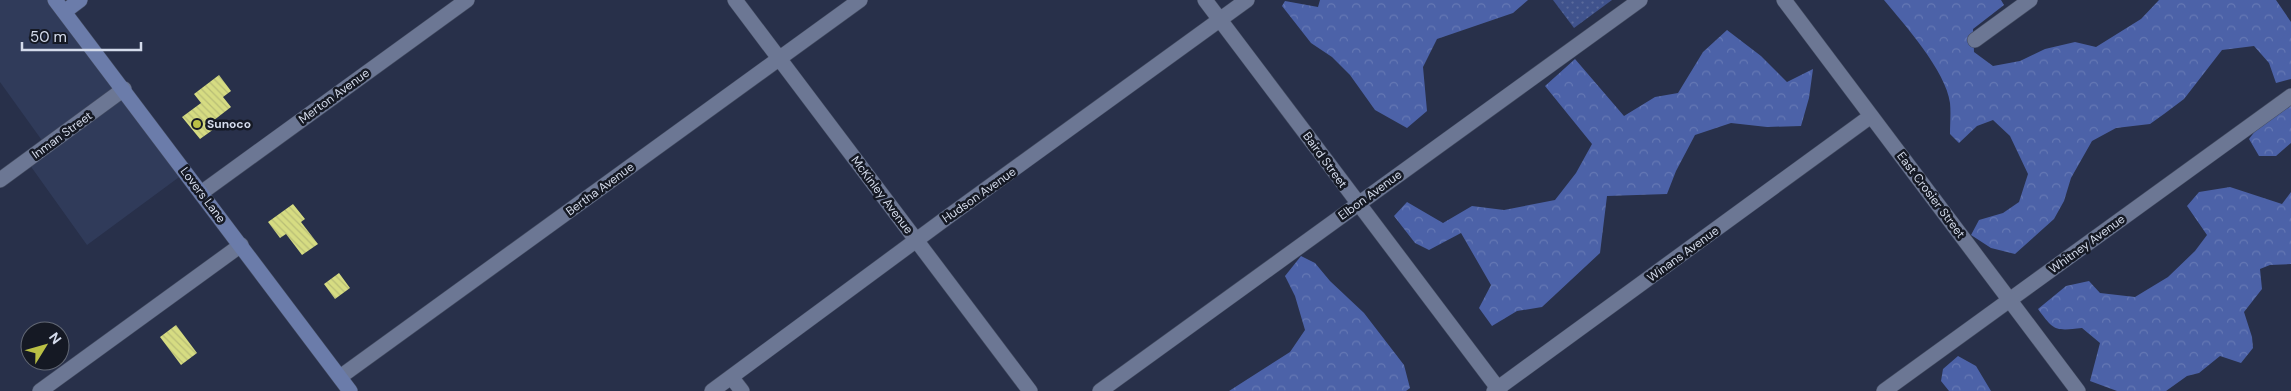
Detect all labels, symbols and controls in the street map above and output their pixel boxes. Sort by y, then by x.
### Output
scale bar [22,20,141,52]
text: 50 m [30,27,67,47]
street label: Merton Avenue [295,65,373,127]
street label: Inman Street [29,107,96,162]
place label: Sunoco [207,116,251,132]
marker: Sunoco [191,118,203,130]
street label: Baird Street [1299,129,1351,191]
street label: East Crosier Street [1893,149,1969,242]
street label: McKinley Avenue [847,153,917,237]
street label: Bertha Avenue [563,159,637,219]
street label: Lovers Lane [177,164,229,226]
street label: Hudson Avenue [939,164,1019,226]
street label: Elbon Avenue [1335,166,1405,224]
street label: Whitney Avenue [2046,211,2128,277]
street label: Winans Avenue [1644,223,1722,285]
north arrow [20,321,70,371]
text: N [45,329,66,348]

